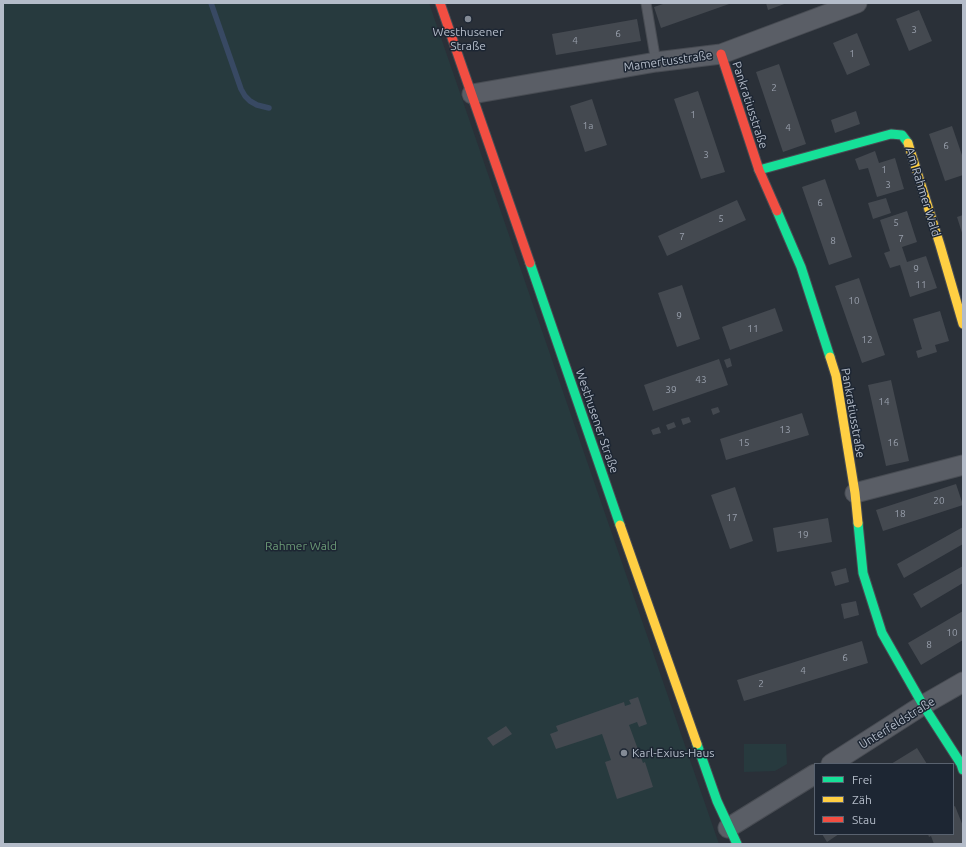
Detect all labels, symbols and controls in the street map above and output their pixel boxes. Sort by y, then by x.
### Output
marker: Westhusener Straße [463,14,473,24]
house number: 3 [911,24,917,36]
place label: Westhusener Straße [432,25,504,53]
house number: 6 [615,28,621,40]
house number: 4 [572,35,578,47]
street label: Mamertusstraße [623,48,713,74]
house number: 1 [849,48,855,60]
street label: Pankratiusstraße [729,59,771,151]
house number: 2 [771,82,777,94]
house number: 1 [690,109,696,121]
house number: 1a [583,120,593,132]
house number: 4 [785,122,791,134]
house number: 6 [943,140,949,152]
street label: Am Rahmer Wald [903,146,943,238]
house number: 3 [703,149,709,161]
house number: 1 [881,164,887,176]
house number: 3 [885,179,891,191]
house number: 6 [817,197,823,209]
house number: 5 [718,213,724,225]
house number: 5 [893,217,899,229]
house number: 7 [679,231,685,243]
house number: 7 [898,233,904,245]
house number: 8 [830,235,836,247]
house number: 9 [913,263,919,275]
house number: 11 [915,279,927,291]
house number: 10 [848,295,860,307]
house number: 9 [676,310,682,322]
house number: 11 [747,323,759,335]
house number: 12 [861,334,873,346]
street label: Westhusener Straße [572,367,622,475]
street label: Pankratiusstraße [838,367,868,459]
house number: 43 [695,374,707,386]
house number: 39 [665,384,677,396]
house number: 14 [878,396,890,408]
house number: 13 [779,424,791,436]
house number: 15 [738,437,750,449]
house number: 16 [887,437,899,449]
house number: 20 [933,495,945,507]
house number: 18 [894,508,906,520]
house number: 17 [726,512,738,524]
house number: 19 [797,529,809,541]
park label: Rahmer Wald [265,539,337,553]
house number: 10 [946,627,958,639]
house number: 8 [926,639,932,651]
house number: 6 [842,652,848,664]
house number: 4 [800,665,806,677]
house number: 2 [758,678,764,690]
street label: Unterfeldstraße [856,694,938,752]
place label: Karl-Exius-Haus [632,746,715,760]
marker: Karl-Exius-Haus [619,748,629,758]
legend [814,763,954,835]
text: Frei [852,773,872,786]
text: Zäh [852,793,872,806]
text: Stau [852,813,876,826]

